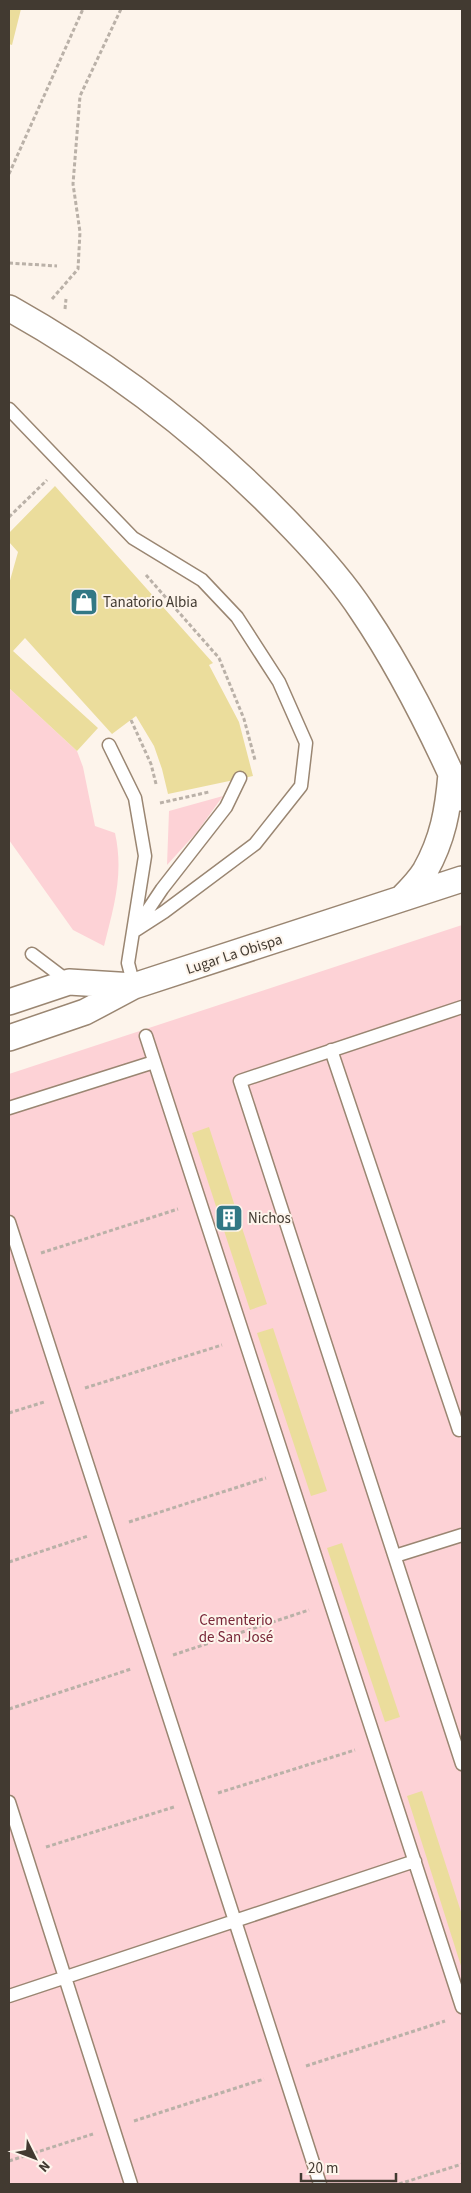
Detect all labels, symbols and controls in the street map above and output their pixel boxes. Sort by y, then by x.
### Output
shop icon: Tanatorio Albia [69,587,99,617]
place label: Tanatorio Albia [103,592,198,613]
street label: Lugar La Obispa [183,929,285,980]
building icon: Nichos [214,1203,244,1233]
place label: Nichos [248,1208,291,1229]
park label: Cementerio de San José [199,1610,273,1648]
north arrow [10,2133,60,2183]
scale bar [301,2150,396,2182]
text: N [33,2156,54,2176]
text: 20 m [308,2158,338,2179]

